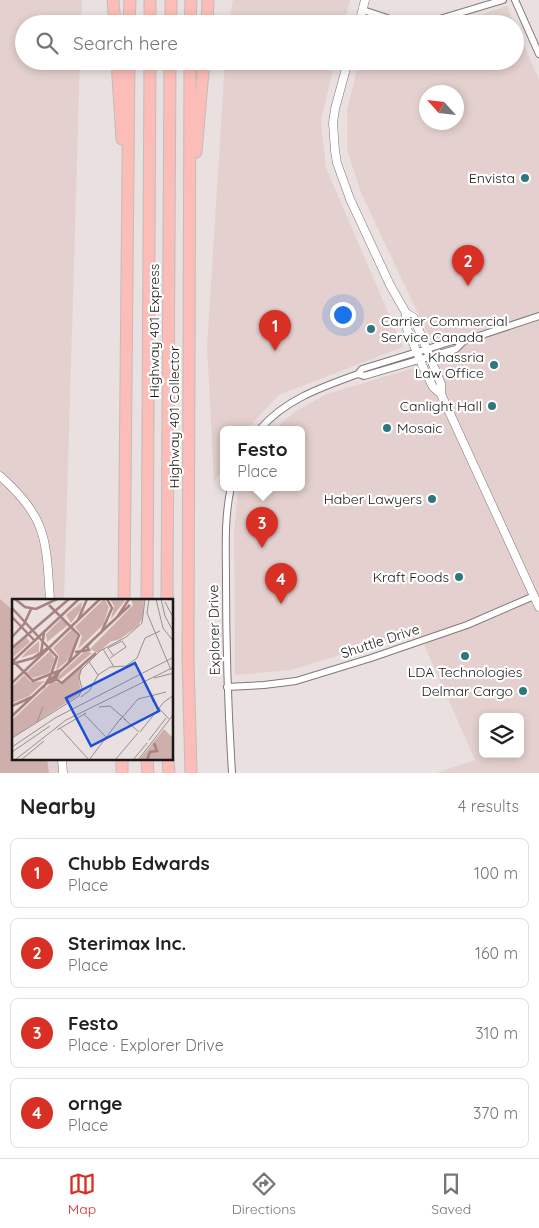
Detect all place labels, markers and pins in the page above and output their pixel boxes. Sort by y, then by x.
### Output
place label: Envista [469,169,515,187]
marker: Envista [519,172,531,184]
pin: 2 [452,245,484,286]
pin: 1 [259,310,291,351]
place label: Carrier Commercial Service Canada [381,312,508,346]
marker: Carrier Commercial Service Canada [365,323,377,335]
place label: Khassria Law Office [415,348,484,382]
marker: Khassria Law Office [488,359,500,371]
place label: Canlight Hall [400,397,482,415]
marker: Canlight Hall [486,400,498,412]
place label: Mosaic [397,419,442,437]
marker: Mosaic [381,422,393,434]
place label: Haber Lawyers [324,490,422,508]
marker: Haber Lawyers [426,493,438,505]
pin: 3 [246,507,278,548]
pin: 4 [265,563,297,604]
place label: Kraft Foods [373,568,449,586]
marker: Kraft Foods [453,571,465,583]
marker: LDA Technologies [459,650,471,662]
place label: LDA Technologies [408,663,522,681]
place label: Delmar Cargo [422,682,513,700]
marker: Delmar Cargo [517,685,529,697]

